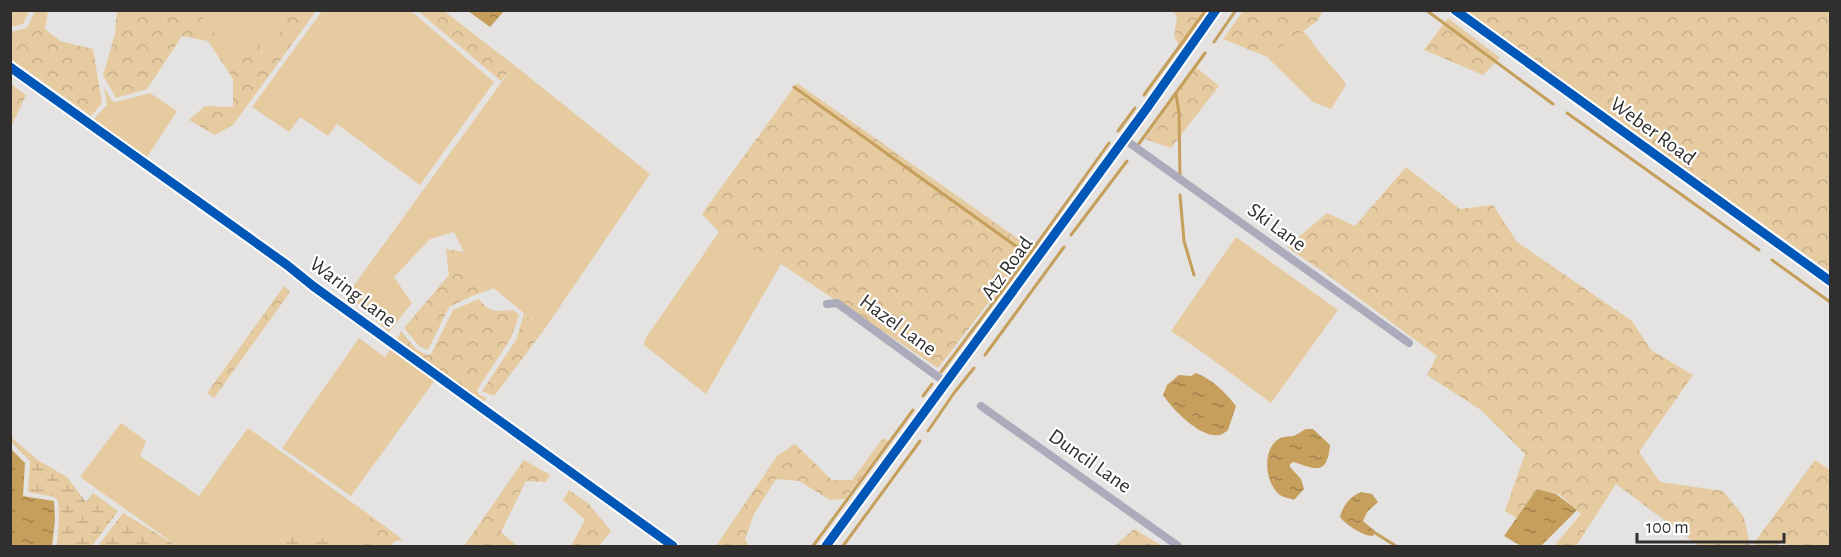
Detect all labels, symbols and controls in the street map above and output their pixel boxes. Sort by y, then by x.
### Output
street label: Weber Road [1606,93,1700,169]
street label: Ski Lane [1244,199,1310,255]
street label: Atz Road [977,232,1037,303]
street label: Waring Lane [306,253,400,331]
street label: Hazel Lane [856,290,940,360]
street label: Duncil Lane [1045,425,1135,497]
scale bar [1637,506,1784,544]
text: 100 m [1646,519,1689,537]

